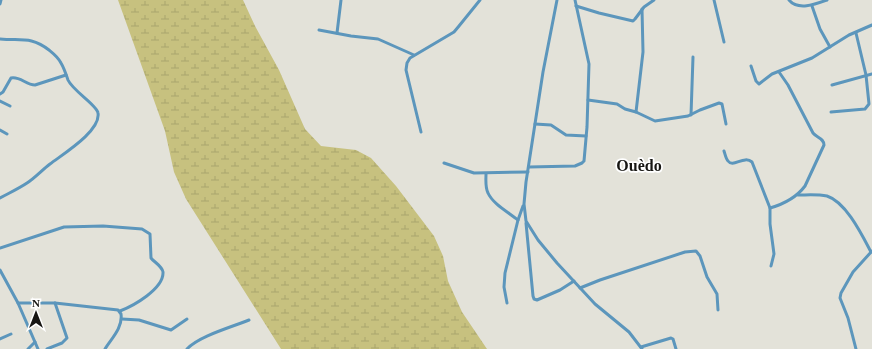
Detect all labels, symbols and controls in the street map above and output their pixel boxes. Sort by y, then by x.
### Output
district label: Ouèdo [616,157,662,174]
north arrow [16,293,56,333]
text: N [32,297,40,309]

